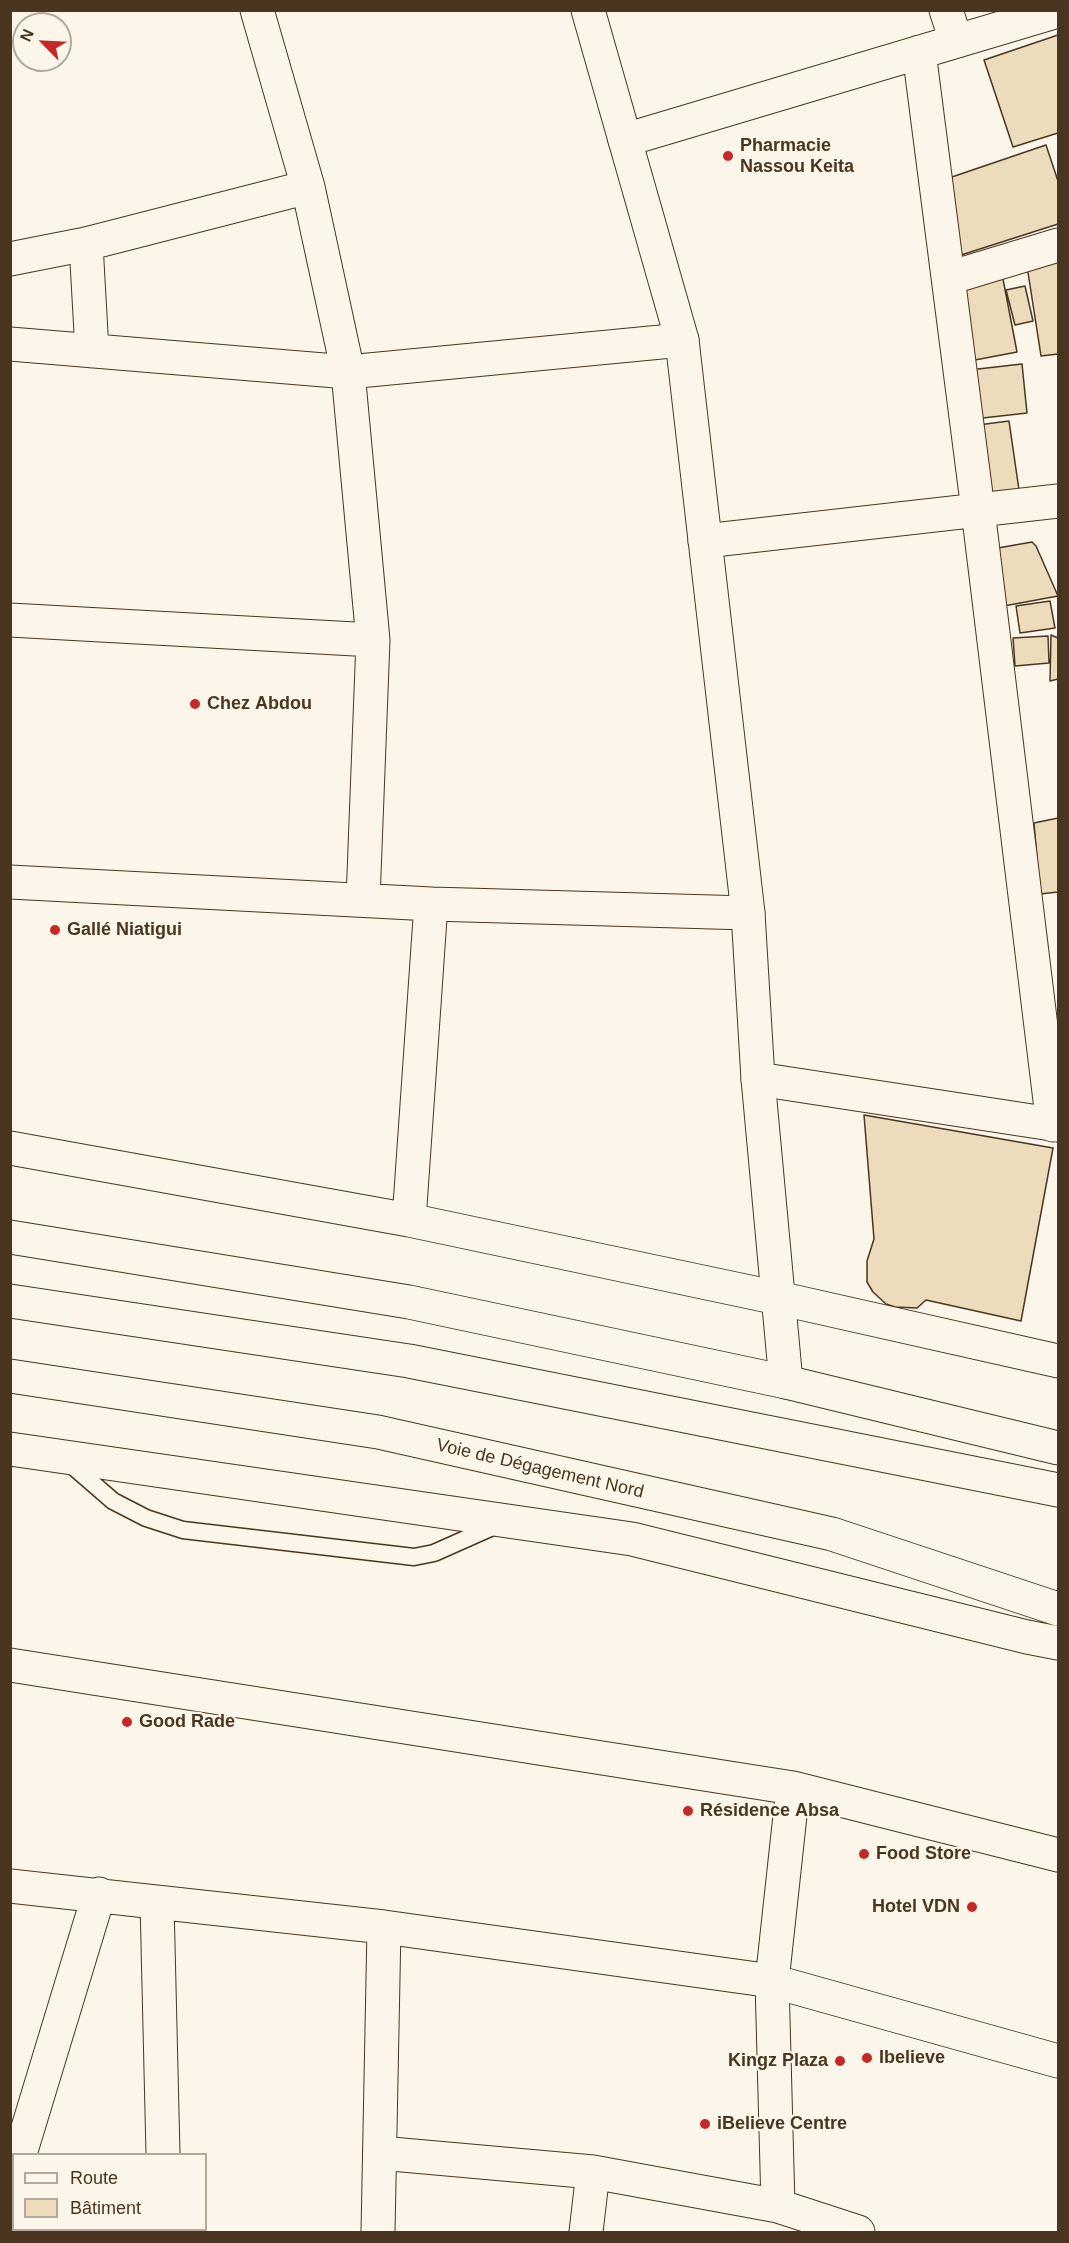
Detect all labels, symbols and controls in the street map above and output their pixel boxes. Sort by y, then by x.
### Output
north arrow [12,12,72,72]
text: N [17,27,37,44]
place label: Pharmacie Nassou Keita [740,135,854,178]
marker: Pharmacie Nassou Keita [721,149,735,163]
place label: Chez Abdou [207,693,312,715]
marker: Chez Abdou [188,697,202,711]
place label: Gallé Niatigui [67,919,182,941]
marker: Gallé Niatigui [48,923,62,937]
street label: Voie de Dégagement Nord [434,1435,646,1503]
place label: Good Rade [139,1711,235,1733]
marker: Good Rade [120,1715,134,1729]
place label: Résidence Absa [700,1800,839,1822]
marker: Résidence Absa [681,1804,695,1818]
place label: Food Store [876,1843,971,1865]
marker: Food Store [857,1847,871,1861]
place label: Hotel VDN [872,1896,960,1918]
marker: Hotel VDN [965,1900,979,1914]
place label: Ibelieve [879,2047,945,2069]
place label: Kingz Plaza [728,2050,828,2072]
marker: Ibelieve [860,2051,874,2065]
marker: Kingz Plaza [833,2054,847,2068]
place label: iBelieve Centre [717,2113,847,2135]
marker: iBelieve Centre [698,2117,712,2131]
legend [12,2153,207,2231]
text: Route [70,2168,118,2188]
text: Bâtiment [70,2198,141,2218]

